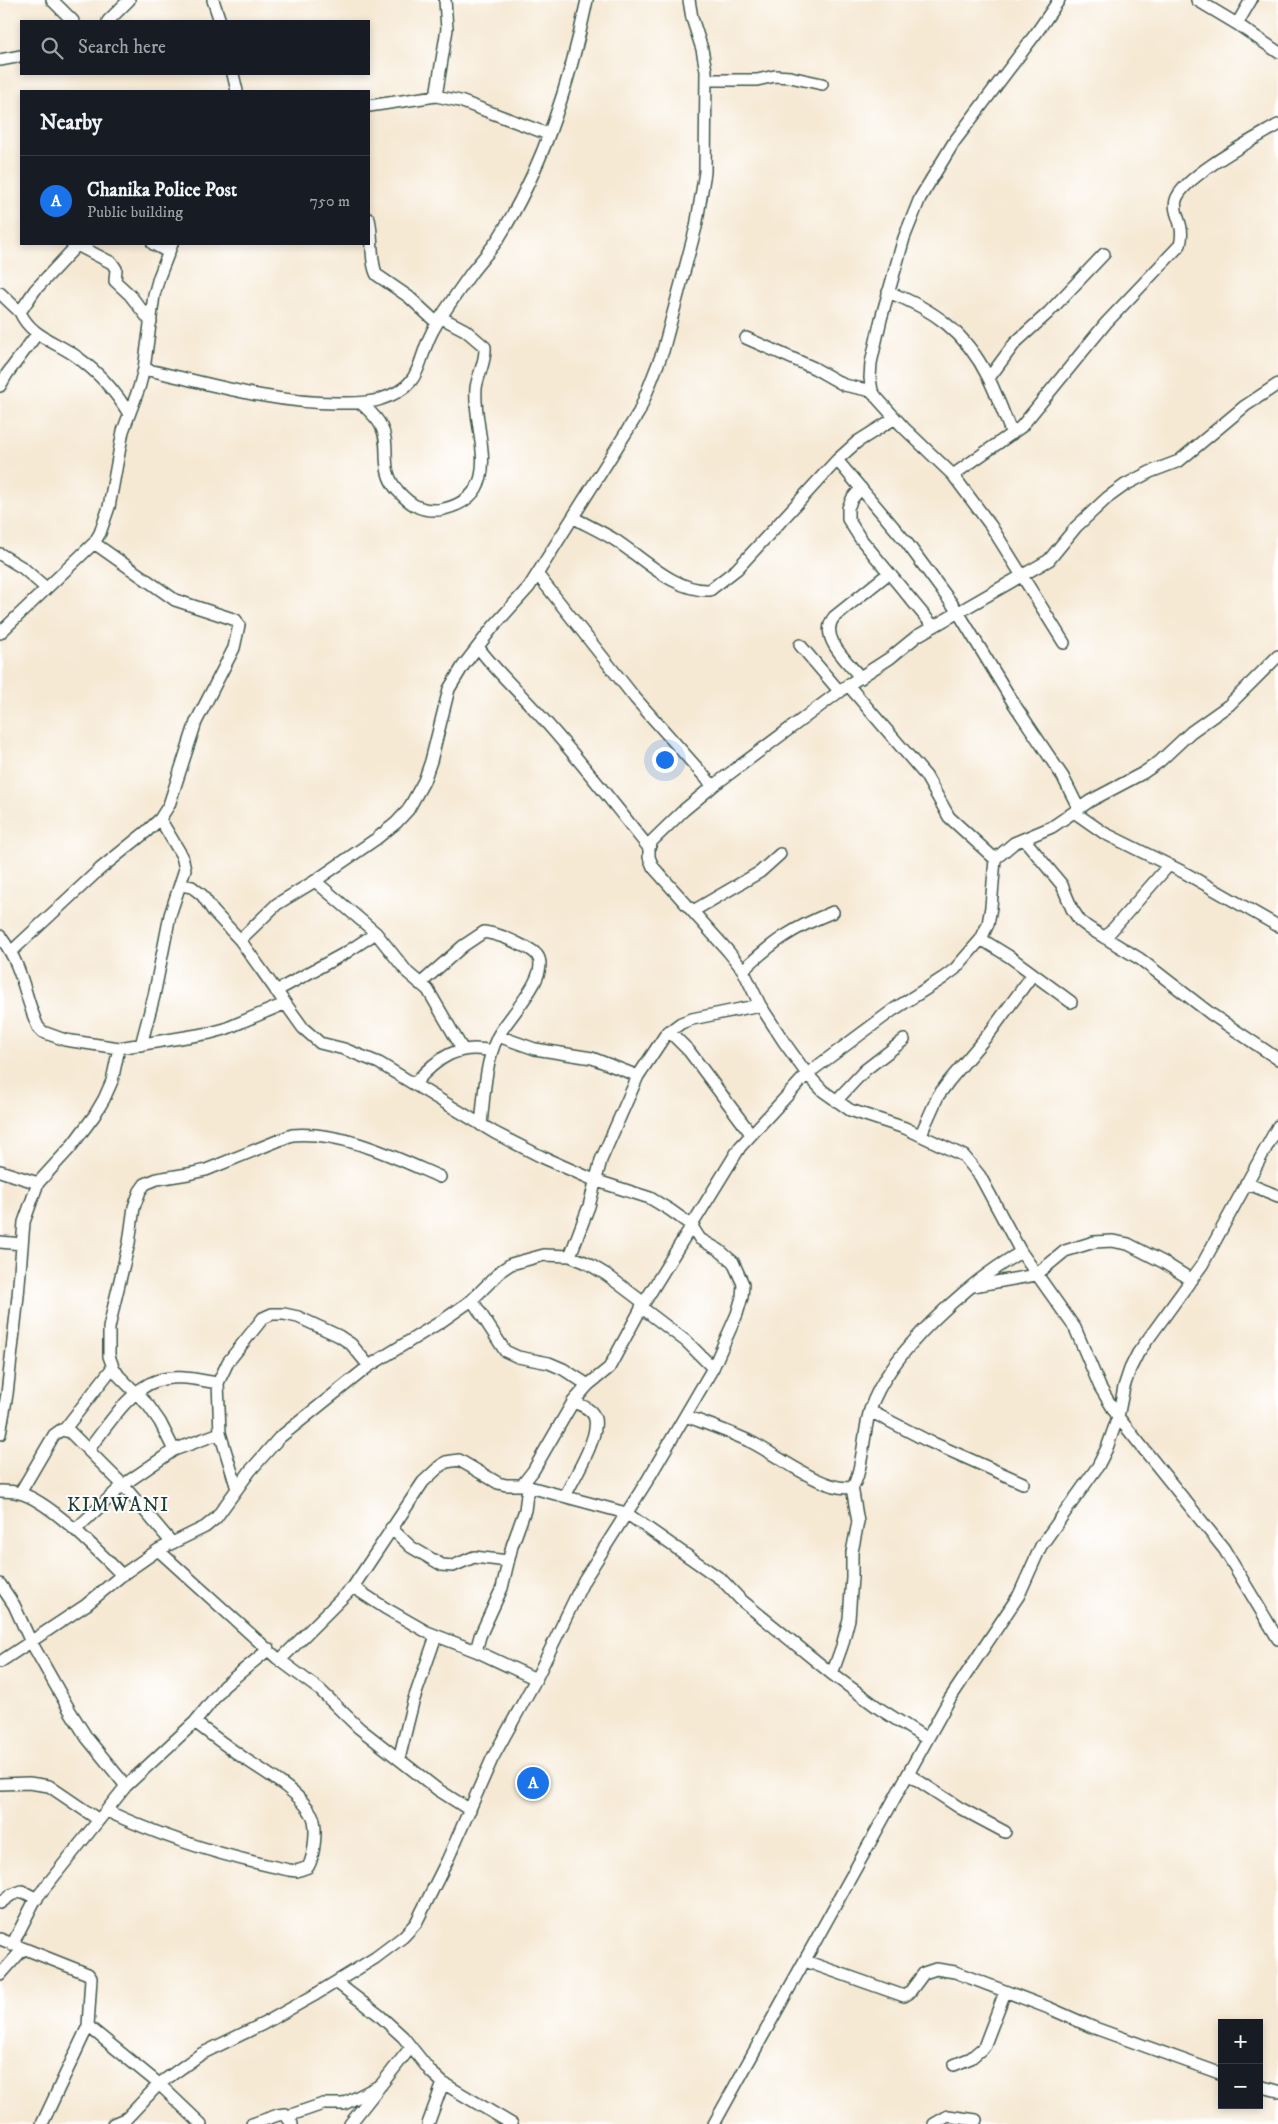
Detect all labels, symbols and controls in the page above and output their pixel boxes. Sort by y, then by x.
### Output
search box [20,20,370,75]
icon: search [38,34,66,62]
text: Search here [78,36,166,59]
text: Nearby [40,110,102,136]
text: Chanika Police Post [87,179,237,202]
text: A [51,191,61,211]
text: 750 m [310,191,350,211]
text: Public building [87,202,183,222]
your location [652,747,678,773]
district label: KIMWANI [67,1493,169,1518]
pin: A [517,1764,549,1802]
map controls [1218,2019,1263,2109]
button: + [1218,2019,1263,2064]
button: − [1218,2064,1263,2109]

